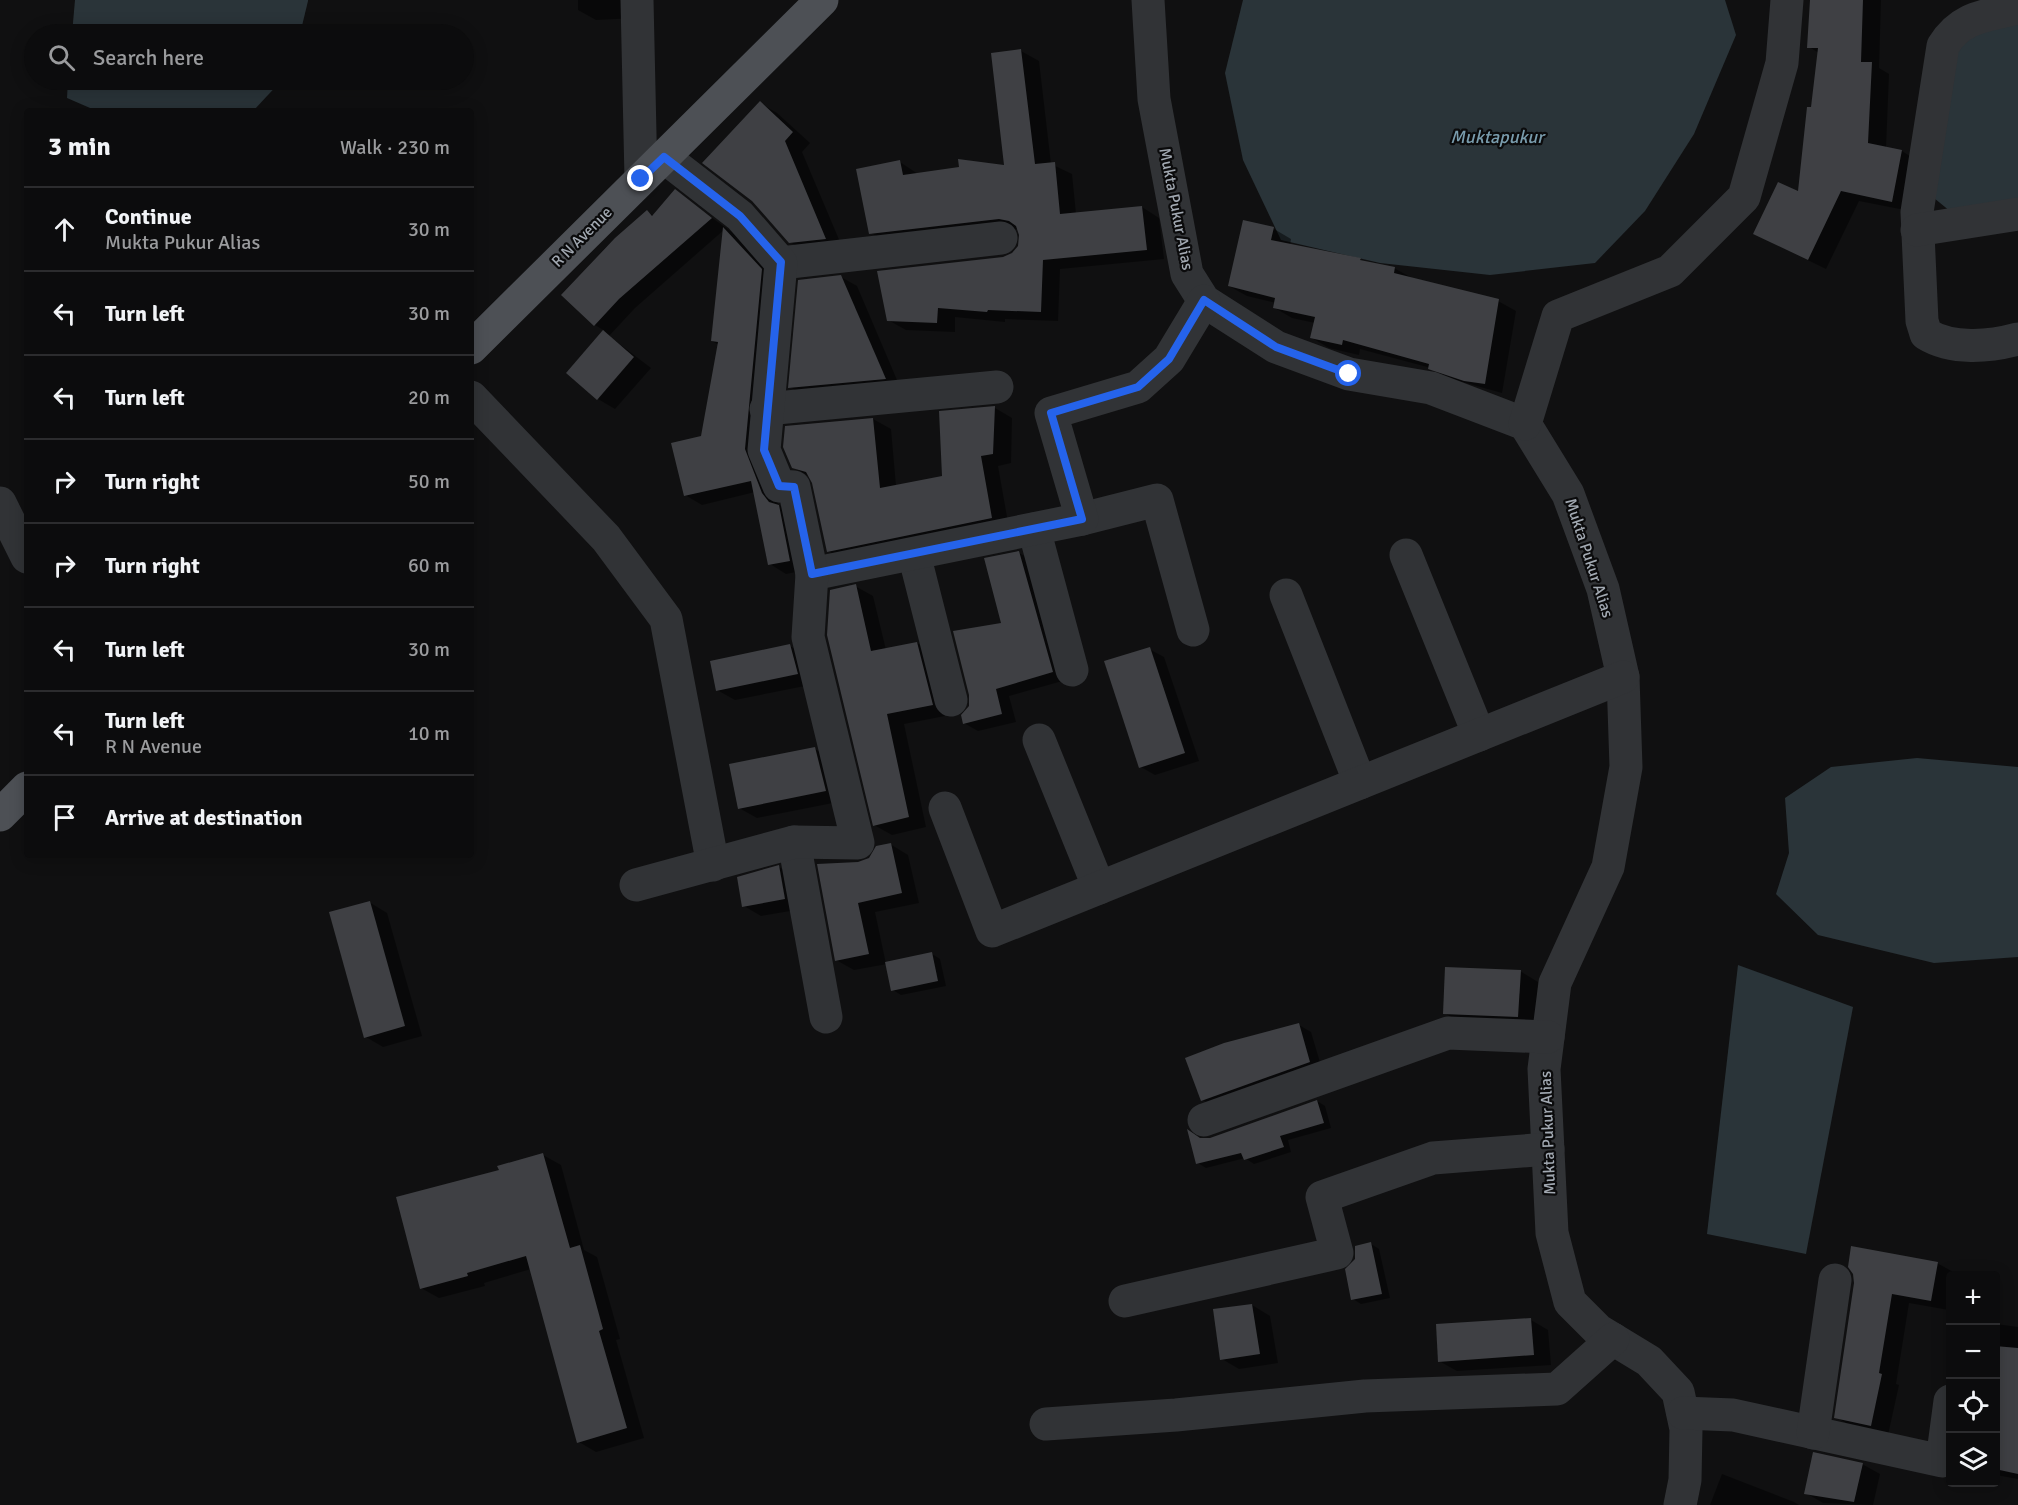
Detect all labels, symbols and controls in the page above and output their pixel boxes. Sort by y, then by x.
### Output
search box [24,24,474,90]
icon: search [45,41,78,74]
text: Search here [93,44,204,71]
water label: Muktapukur [1450,126,1546,148]
text: 3 min [48,131,111,163]
text: Walk · 230 m [340,135,450,160]
street label: Mukta Pukur Alias [1154,146,1198,272]
route end [627,165,653,191]
text: Continue [105,203,192,230]
street label: R N Avenue [548,203,616,271]
icon: ahead [48,213,81,246]
text: 30 m [408,217,450,242]
text: Mukta Pukur Alias [105,230,260,255]
icon: left [48,297,81,330]
text: Turn left [105,300,185,327]
text: 30 m [408,301,450,326]
route start [1335,360,1361,386]
icon: left [48,381,81,414]
text: Turn left [105,384,185,411]
text: 20 m [408,385,450,410]
icon: right [48,465,81,498]
text: Turn right [105,468,200,495]
text: 50 m [408,469,450,494]
street label: Mukta Pukur Alias [1560,496,1618,620]
icon: right [48,549,81,582]
text: Turn right [105,552,200,579]
text: 60 m [408,553,450,578]
icon: left [48,633,81,666]
text: Turn left [105,636,185,663]
text: 30 m [408,637,450,662]
text: Turn left [105,707,185,734]
icon: left [48,717,81,750]
text: 10 m [408,721,450,746]
text: R N Avenue [105,734,202,759]
icon: arrive [48,801,81,834]
text: Arrive at destination [105,804,302,831]
street label: Mukta Pukur Alias [1536,1071,1560,1195]
map controls [1946,1271,2000,1487]
button: + [1946,1271,2000,1325]
button: − [1946,1325,2000,1379]
button: locate [1946,1379,2000,1433]
button: layers [1946,1433,2000,1487]

